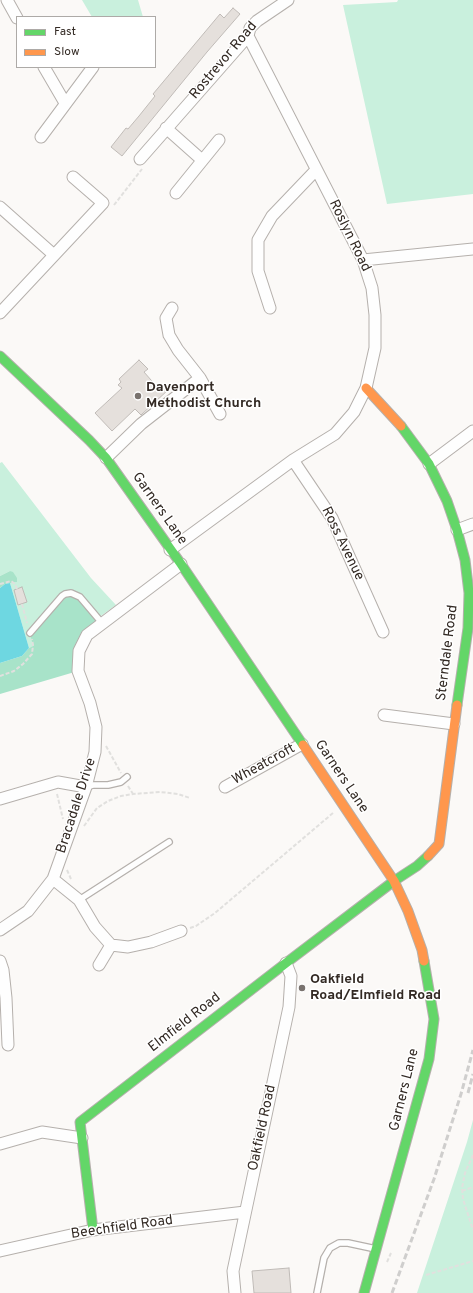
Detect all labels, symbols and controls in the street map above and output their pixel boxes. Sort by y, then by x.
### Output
legend [16,16,156,68]
street label: Rostrevor Road [187,19,261,103]
text: Fast [54,24,76,40]
text: Slow [54,44,80,60]
street label: Roslyn Road [324,197,374,275]
place label: Davenport Methodist Church [146,380,261,412]
marker: Davenport Methodist Church [133,391,143,401]
street label: Garners Lane [128,470,190,548]
street label: Ross Avenue [317,504,367,584]
street label: Sterndale Road [434,604,462,702]
street label: Garners Lane [310,737,372,817]
street label: Wheatcroft [230,741,298,789]
street label: Bracadale Drive [54,756,100,856]
place label: Oakfield Road/Elmfield Road [310,972,441,1004]
marker: Oakfield Road/Elmfield Road [297,983,307,993]
street label: Elmfield Road [146,990,224,1056]
street label: Garners Lane [387,1047,423,1133]
street label: Oakfield Road [246,1083,280,1173]
street label: Beechfield Road [70,1213,174,1243]

